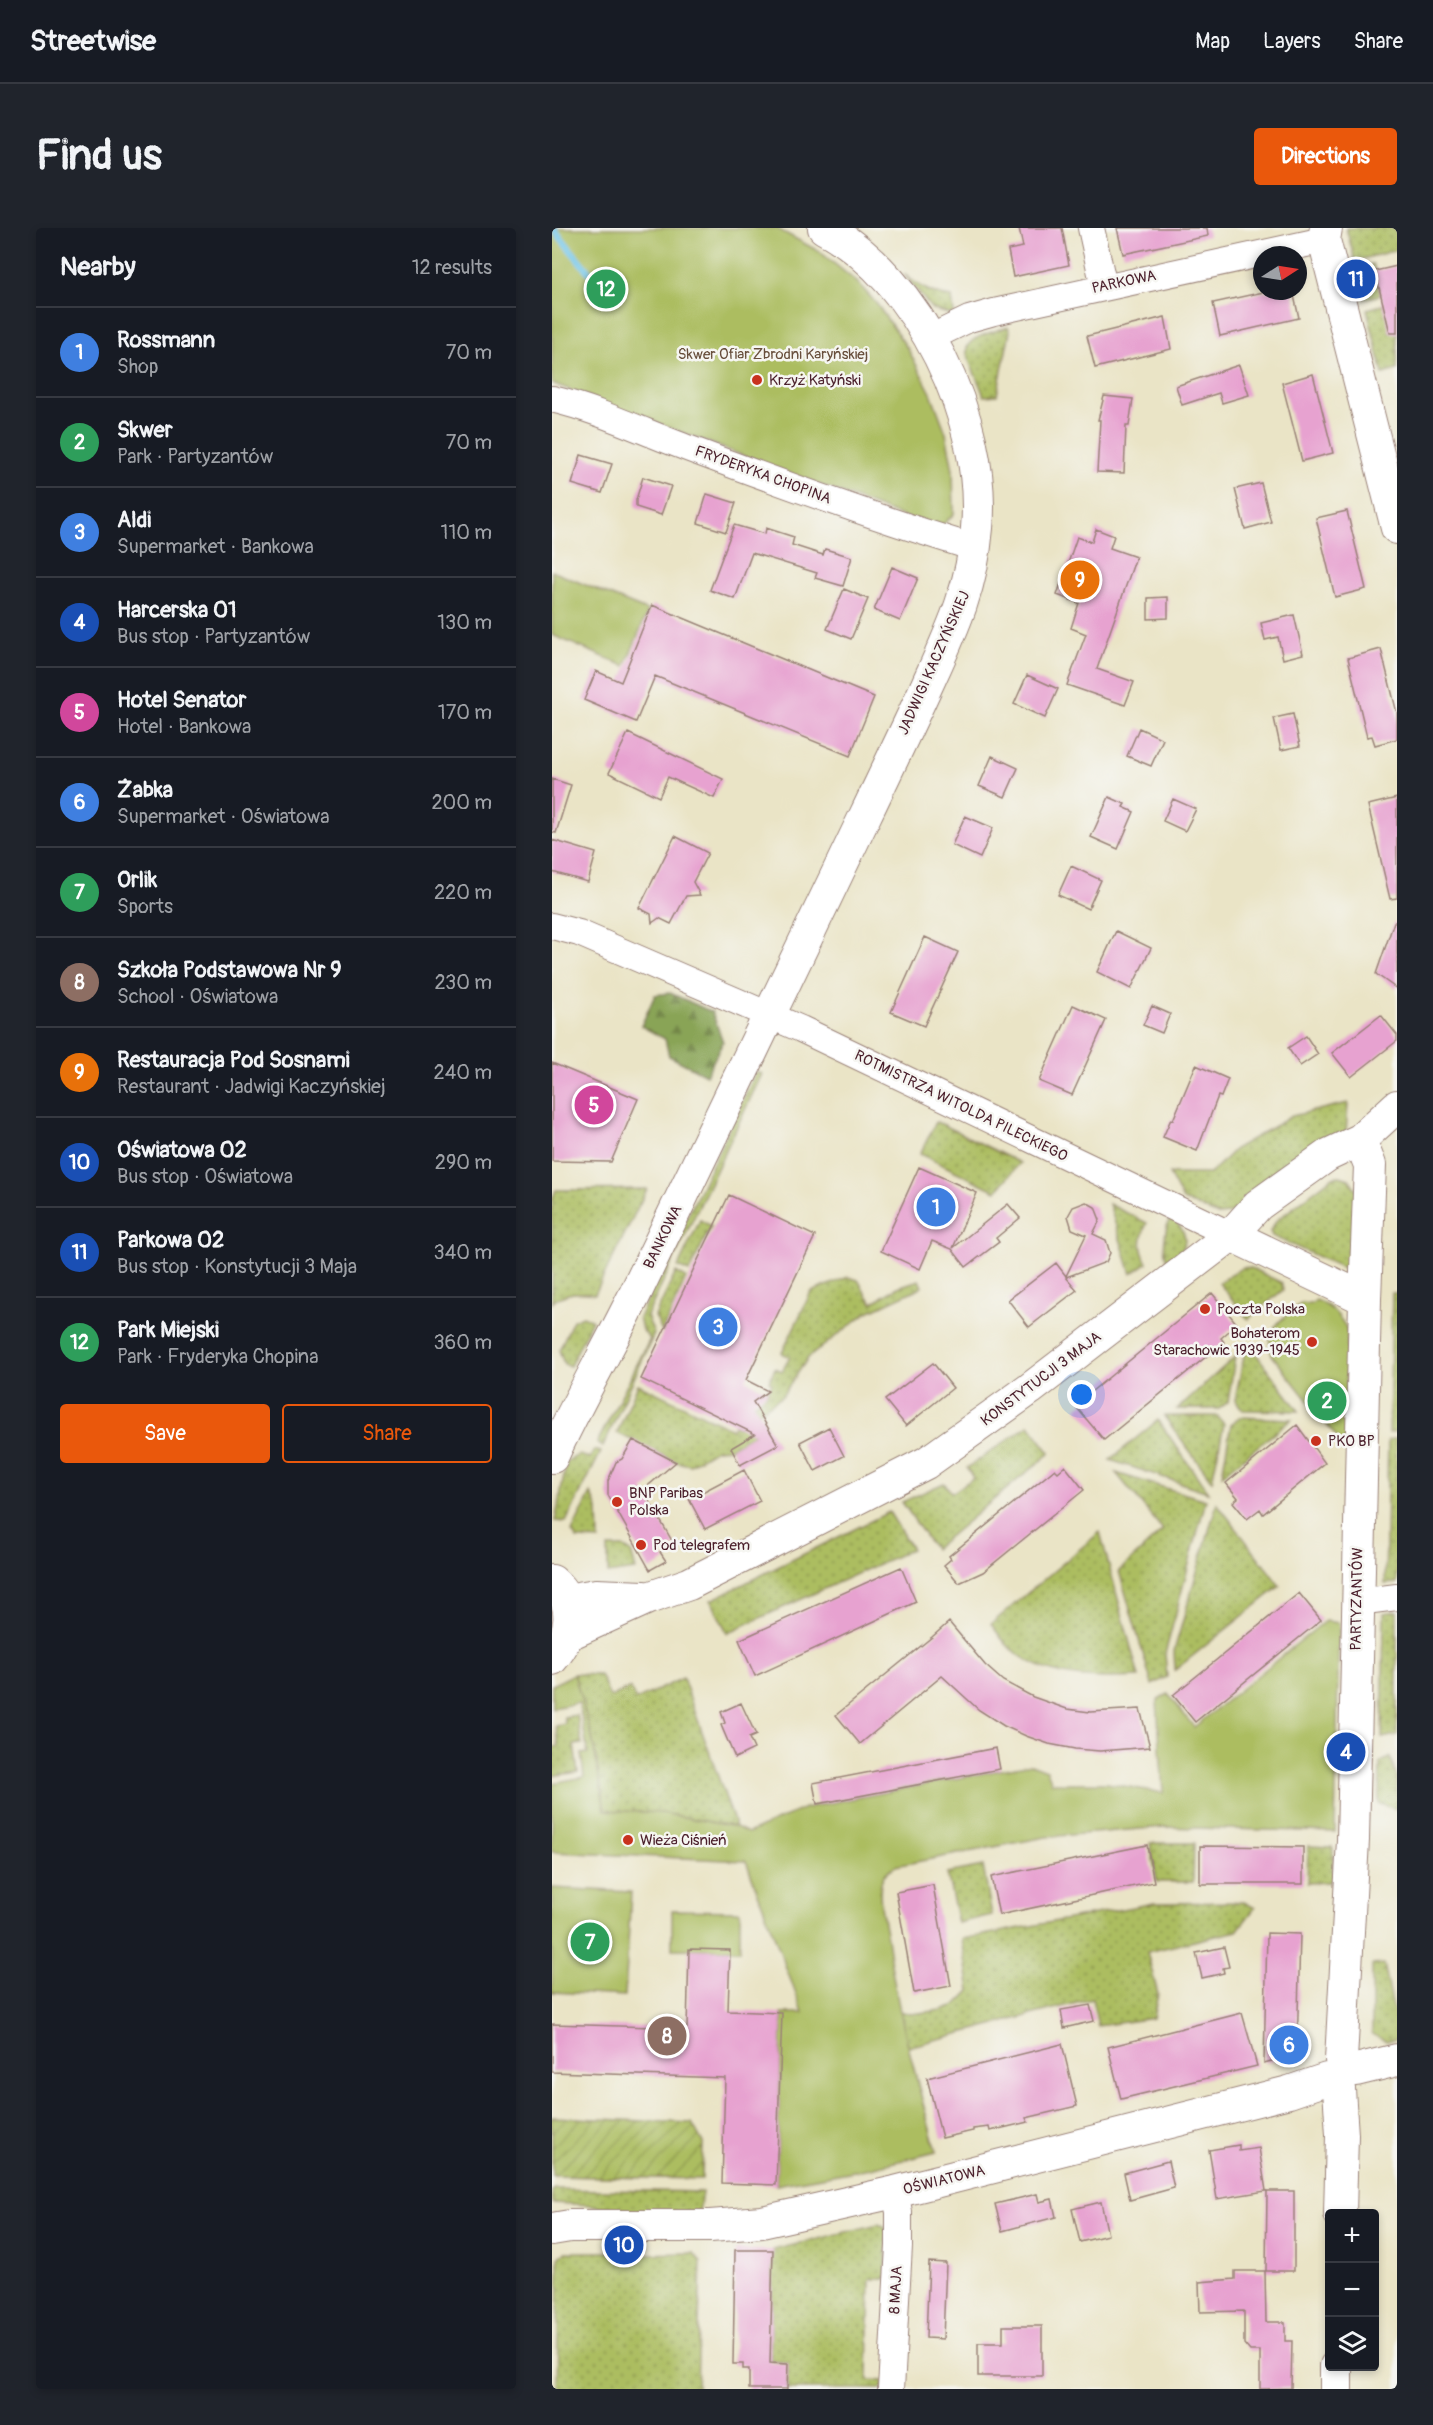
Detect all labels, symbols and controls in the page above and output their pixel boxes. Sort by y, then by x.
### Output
text: Streetwise [30,24,156,59]
text: Map [1195,28,1230,55]
text: Layers [1263,28,1321,55]
text: Share [1354,28,1403,55]
button: Directions [1254,128,1397,185]
text: Find us [36,130,162,182]
north arrow [1253,246,1307,300]
text: Nearby [60,251,136,283]
text: 12 results [412,255,492,280]
pin: 11 [1336,256,1376,302]
pin: 12 [586,266,626,312]
street label: PARKOWA [1090,266,1158,298]
text: Rossmann [117,326,215,354]
text: 1 [76,340,83,365]
text: 70 m [446,340,492,365]
park label: Skwer Ofiar Zbrodni Karyńskiej [678,345,868,364]
text: Shop [117,354,158,379]
place label: Krzyż Katyński [769,371,861,390]
marker: Krzyż Katyński [750,373,764,387]
text: Skwer [117,416,173,444]
text: 2 [74,430,85,455]
text: 70 m [446,430,492,455]
street label: FRYDERYKA CHOPINA [692,441,834,509]
text: Park · Partyzantów [117,444,273,469]
text: Aldi [117,506,151,534]
text: 3 [74,520,85,545]
text: 110 m [441,520,492,545]
text: Supermarket · Bankowa [117,534,314,559]
pin: 9 [1060,558,1100,602]
street label: JADWIGI KACZYŃSKIEJ [894,588,974,738]
text: Harcerska 01 [117,596,237,624]
text: 4 [74,610,85,635]
text: 130 m [437,610,492,635]
text: Bus stop · Partyzantów [117,624,310,649]
text: Hotel Senator [117,686,246,714]
text: 5 [74,700,85,725]
text: 170 m [438,700,492,725]
text: Hotel · Bankowa [117,714,251,739]
text: Żabka [117,776,173,804]
text: 6 [74,790,85,815]
text: 200 m [431,790,492,815]
text: Supermarket · Oświatowa [117,804,330,829]
text: Orlik [117,866,157,894]
text: 7 [74,880,85,905]
text: 220 m [434,880,492,905]
text: Sports [117,894,173,919]
text: Szkoła Podstawowa Nr 9 [117,956,342,984]
text: 8 [74,970,85,995]
text: 230 m [435,970,492,995]
text: School · Oświatowa [117,984,278,1009]
text: Restauracja Pod Sosnami [117,1046,350,1074]
street label: ROTMISTRZA WITOLDA PILECKIEGO [851,1046,1071,1166]
text: 9 [74,1060,85,1085]
text: 240 m [433,1060,492,1085]
text: Restaurant · Jadwigi Kaczyńskiej [117,1074,386,1099]
pin: 5 [574,1082,614,1128]
text: Oświatowa 02 [117,1136,247,1164]
text: 10 [69,1150,90,1175]
text: 290 m [435,1150,492,1175]
text: Bus stop · Oświatowa [117,1164,293,1189]
pin: 1 [916,1184,956,1230]
street label: BANKOWA [639,1202,687,1272]
text: Parkowa 02 [117,1226,224,1254]
text: 11 [72,1240,87,1265]
text: 340 m [433,1240,492,1265]
text: Bus stop · Konstytucji 3 Maja [117,1254,357,1279]
place label: Poczta Polska [1217,1300,1305,1319]
marker: Poczta Polska [1198,1302,1212,1316]
pin: 3 [698,1304,738,1350]
text: Park Miejski [117,1316,219,1344]
place label: Bohaterom Starachowic 1939-1945 [1153,1324,1300,1360]
street label: KONSTYTUCJI 3 MAJA [977,1327,1105,1430]
text: 12 [70,1330,89,1355]
text: 360 m [433,1330,492,1355]
marker: Bohaterom Starachowic 1939-1945 [1305,1335,1319,1349]
text: Park · Fryderyka Chopina [117,1344,318,1369]
pin: 2 [1308,1378,1346,1424]
your location [1067,1380,1096,1409]
button: Save [60,1404,270,1463]
button: Share [282,1404,492,1463]
place label: PKO BP [1328,1432,1375,1451]
marker: PKO BP [1309,1434,1323,1448]
place label: BNP Paribas Polska [629,1484,703,1520]
marker: BNP Paribas Polska [610,1495,624,1509]
place label: Pod telegrafem [653,1536,750,1555]
marker: Pod telegrafem [634,1538,648,1552]
street label: PARTYZANTÓW [1347,1547,1367,1651]
pin: 4 [1326,1730,1366,1774]
place label: Wieża Ciśnień [640,1831,727,1850]
marker: Wieża Ciśnień [621,1833,635,1847]
pin: 7 [570,1920,609,1964]
pin: 8 [648,2014,686,2058]
pin: 6 [1270,2022,1308,2068]
street label: OŚWIATOWA [901,2161,987,2199]
map controls [1325,2209,1379,2371]
button: + [1325,2209,1379,2263]
pin: 10 [604,2222,644,2268]
button: − [1325,2263,1379,2317]
street label: 8 MAJA [885,2265,907,2315]
button: layers [1325,2317,1379,2371]

